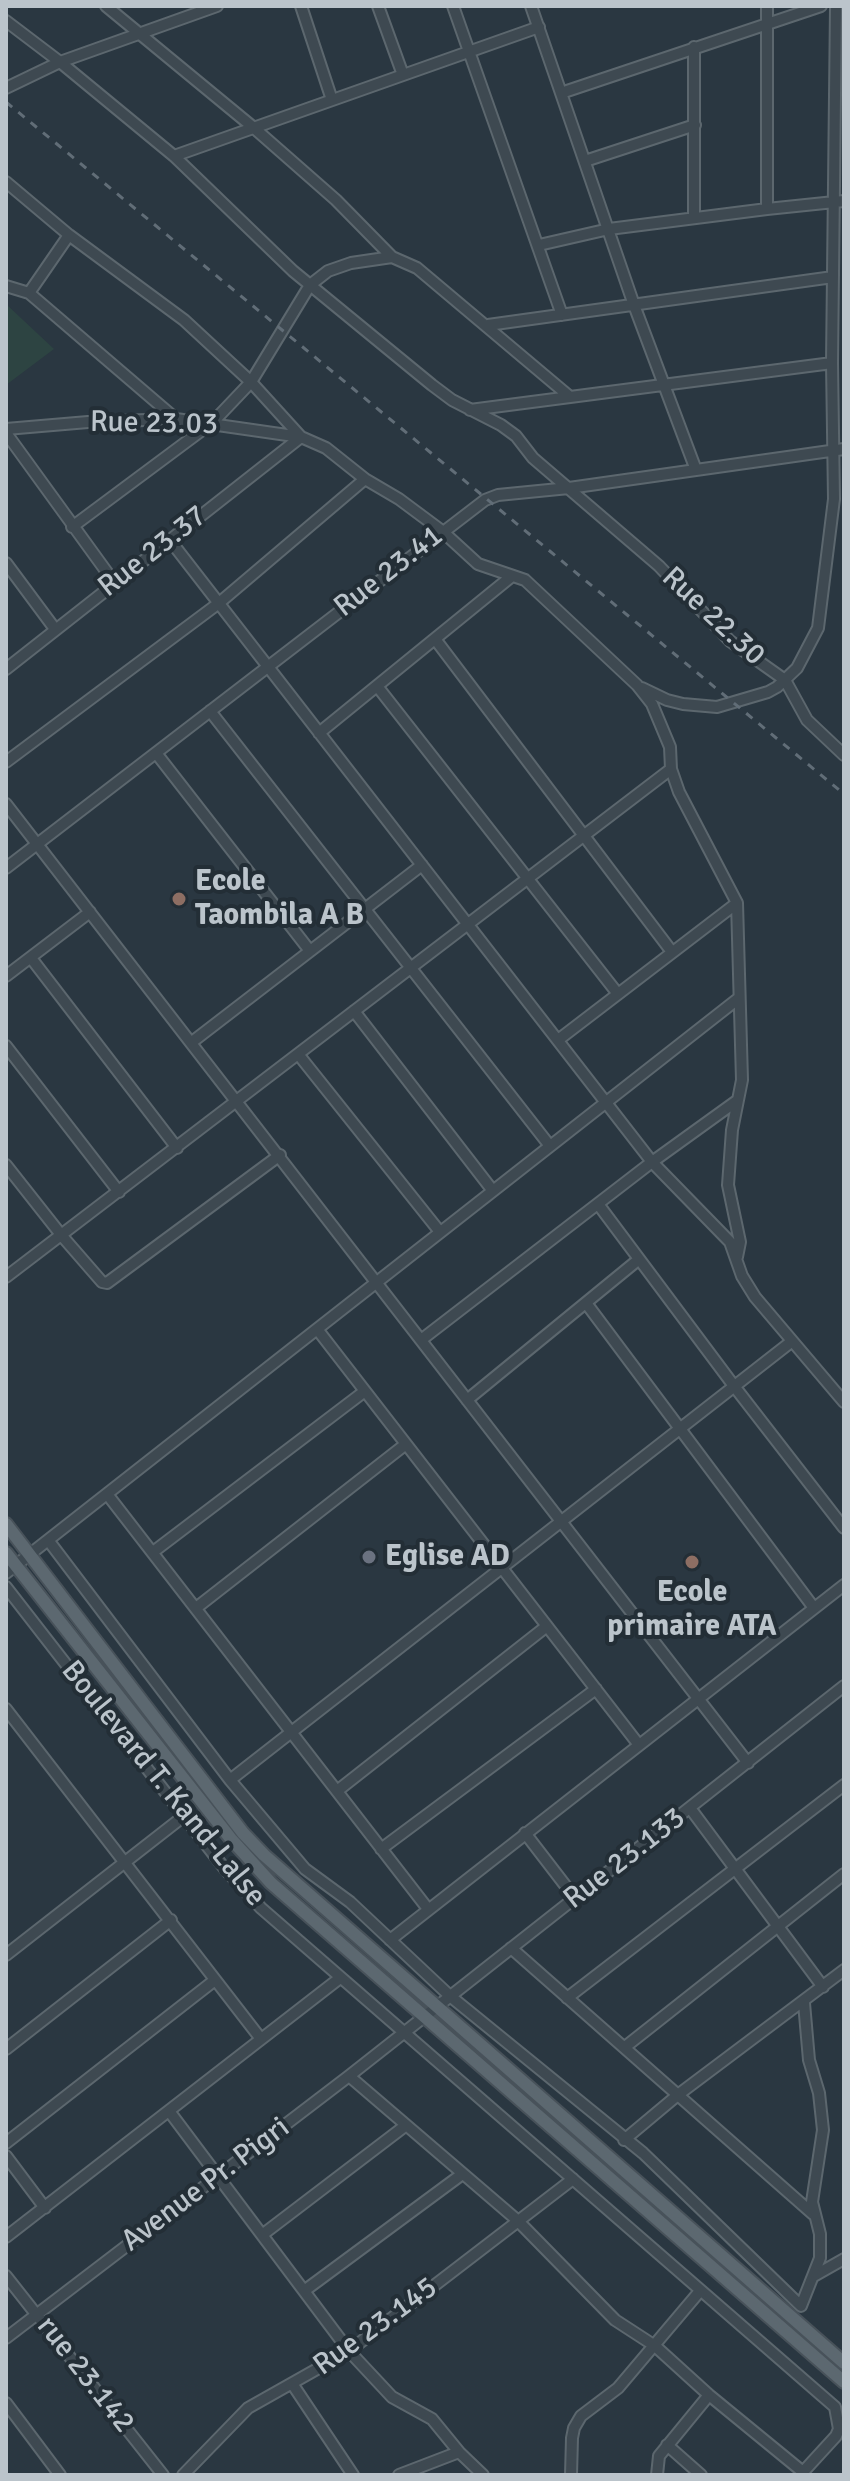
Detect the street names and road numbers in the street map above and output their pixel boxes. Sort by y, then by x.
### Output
street label: Rue 23.03 [90,405,218,443]
street label: Rue 23.37 [91,498,215,606]
street label: Rue 23.41 [327,518,451,626]
street label: Rue 22.30 [654,560,772,674]
street label: Boulevard T. Kand-Lalse [53,1654,273,1914]
street label: Rue 23.133 [557,1800,693,1918]
street label: Avenue Pr. Pigri [115,2110,297,2260]
street label: Rue 23.145 [307,2270,445,2384]
street label: rue 23.142 [28,2310,142,2440]

